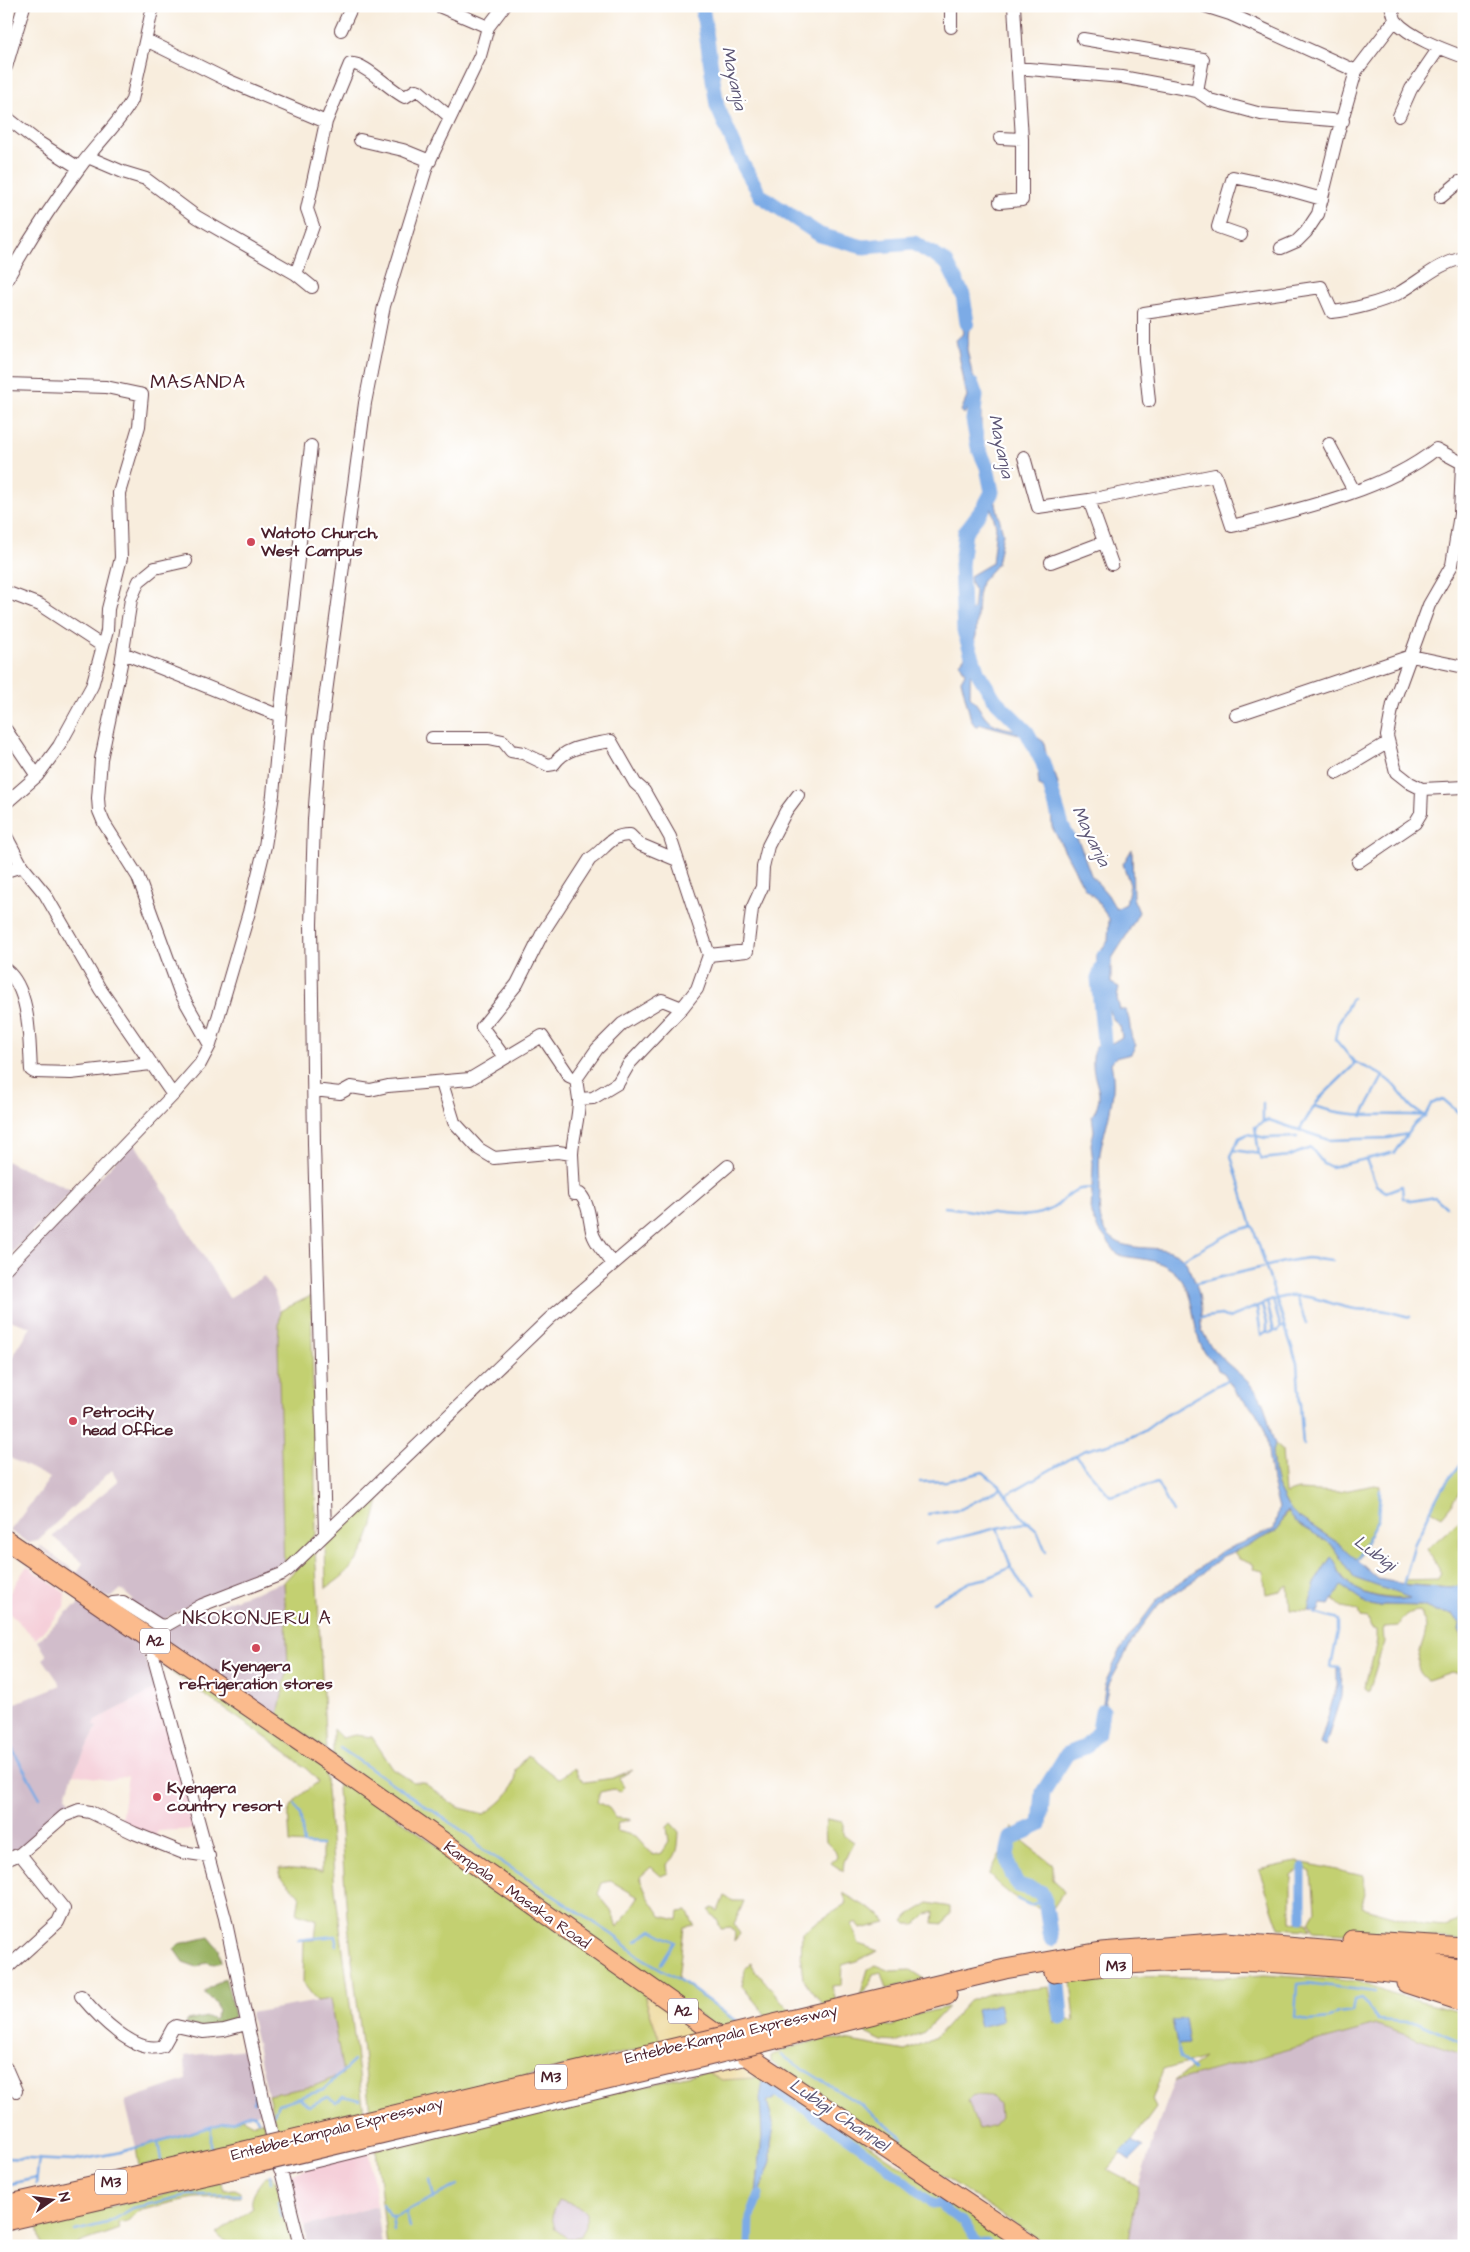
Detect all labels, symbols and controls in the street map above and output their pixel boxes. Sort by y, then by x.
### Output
water label: Mayanja [714,44,753,113]
district label: MASANDA [150,369,246,396]
water label: Mayanja [981,412,1020,481]
place label: Watoto Church, West Campus [260,522,379,562]
marker: Watoto Church, West Campus [245,536,257,548]
water label: Mayanja [1065,802,1117,872]
place label: Petrocity head Office [83,1401,174,1441]
marker: Petrocity head Office [67,1415,79,1427]
water label: Lubigi [1348,1529,1403,1579]
district label: NKOKONJERU A [182,1605,332,1632]
road number: A2 [140,1628,170,1654]
marker: Kyengera refrigeration stores [250,1642,262,1654]
place label: Kyengera refrigeration stores [179,1655,333,1697]
place label: Kyengera country resort [167,1777,283,1818]
marker: Kyengera country resort [151,1791,163,1803]
street label: Kampala - Masaka Road [439,1836,595,1954]
road number: M3 [1100,1954,1132,1978]
road number: A2 [668,1998,698,2024]
street label: Entebbe–Kampala Expressway [622,1999,840,2070]
road number: M3 [535,2064,567,2090]
water label: Lubigi Channel [784,2072,895,2160]
street label: Entebbe–Kampala Expressway [229,2092,446,2167]
road number: M3 [95,2170,127,2194]
north arrow [28,2174,78,2224]
text: N [53,2190,74,2204]

